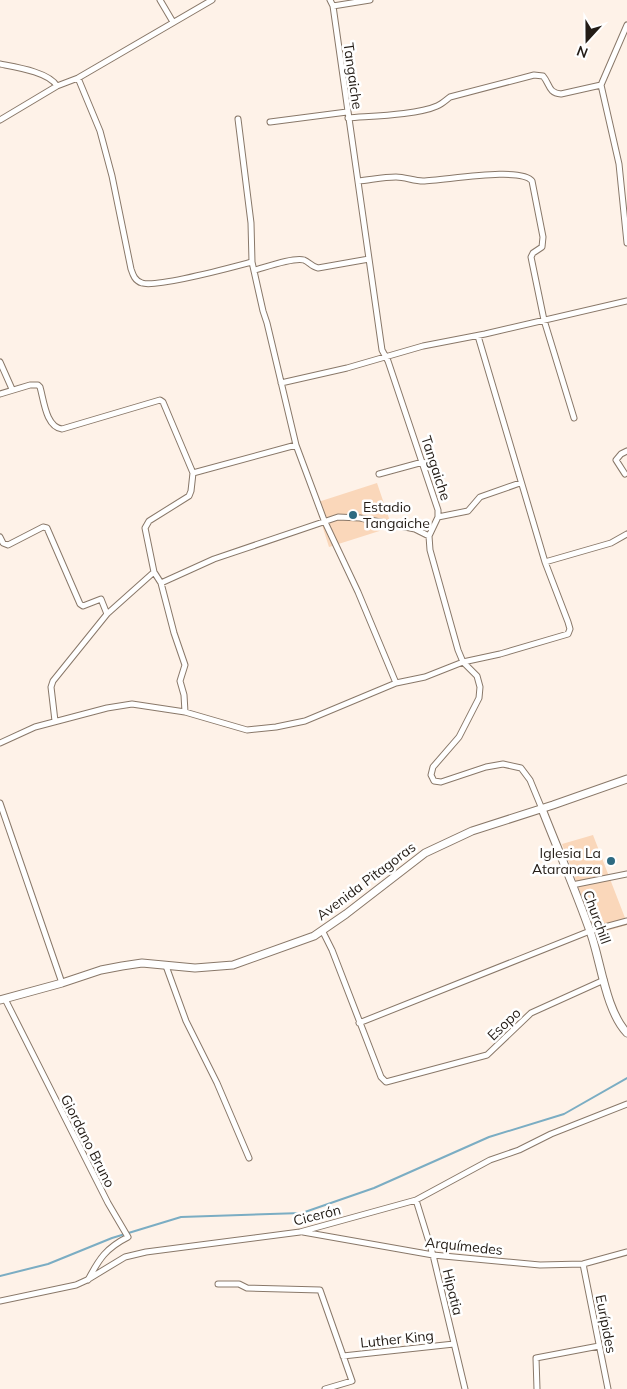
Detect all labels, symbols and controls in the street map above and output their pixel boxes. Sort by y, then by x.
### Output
north arrow [562,15,612,65]
street label: Tangaiche [339,42,367,110]
text: N [574,42,591,62]
street label: Tangaiche [417,433,455,503]
place label: Estadio Tangaiche [363,498,430,532]
marker: Estadio Tangaiche [347,509,359,521]
street label: Avenida Pitagoras [313,838,419,924]
place label: Iglesia La Ataranaza [532,844,601,878]
marker: Iglesia La Ataranaza [605,855,617,867]
street label: Churchill [579,888,615,946]
street label: Esopo [484,1004,524,1044]
street label: Giordano Bruno [57,1091,119,1191]
street label: Cicerón [291,1200,343,1230]
street label: Arquímedes [424,1233,504,1259]
street label: Hipatia [439,1267,467,1317]
street label: Eurípides [591,1293,621,1355]
street label: Luther King [359,1326,435,1352]

